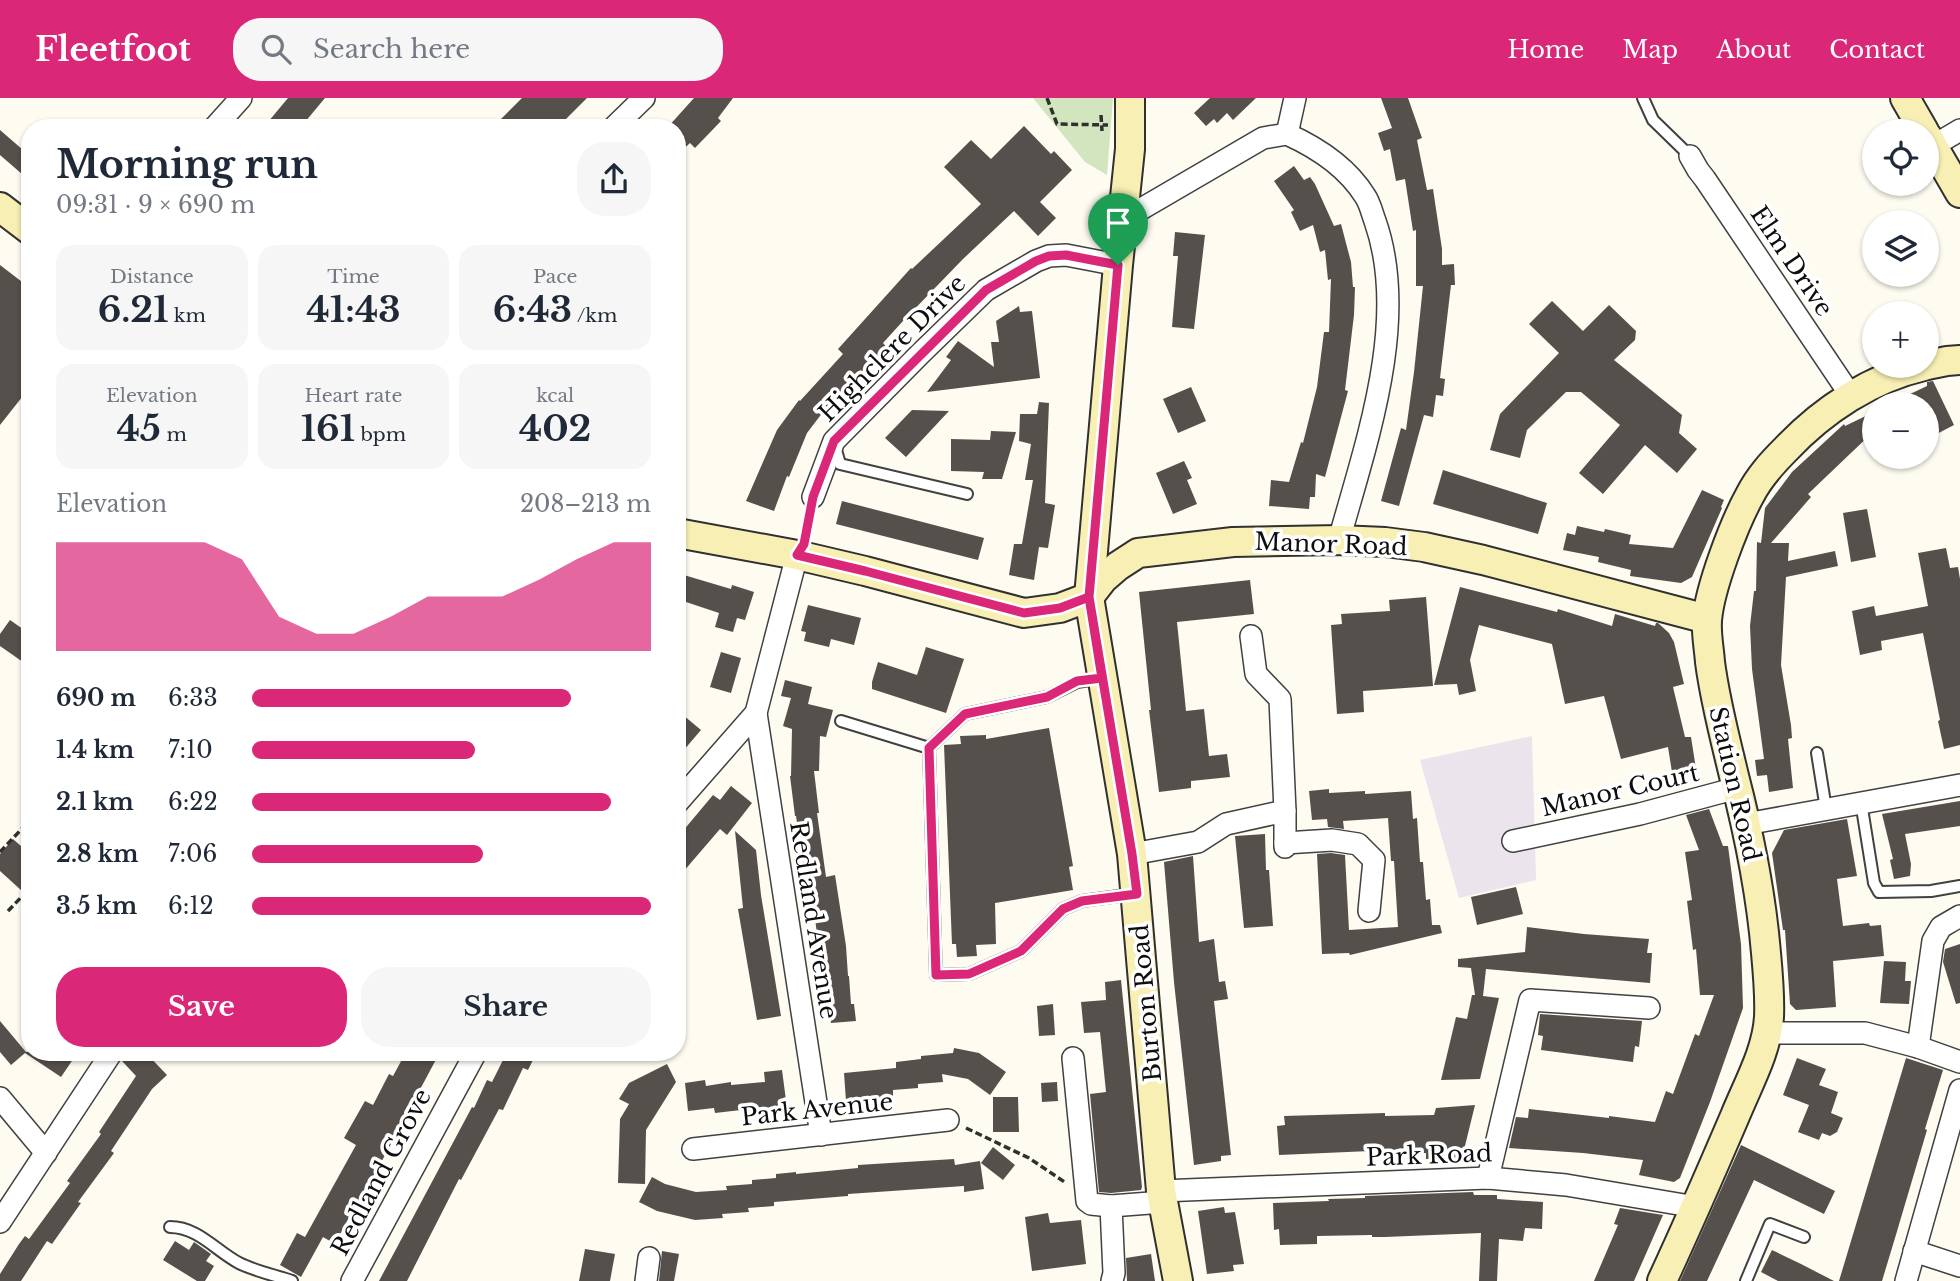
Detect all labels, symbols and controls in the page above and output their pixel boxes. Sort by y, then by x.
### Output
search box [233,18,723,81]
text: Fleetfoot [35,29,191,70]
icon: search [257,30,295,68]
text: Search here [313,33,470,65]
text: Home [1508,35,1584,64]
text: Map [1622,35,1678,64]
text: About [1716,35,1791,64]
text: Contact [1829,35,1925,64]
map controls [1862,119,1939,469]
button: locate [1862,119,1939,196]
text: Morning run [56,141,318,188]
button: share [577,142,651,216]
text: 09:31 · 9 × 690 m [56,191,255,219]
pin [1088,193,1148,265]
street label: Elm Drive [1745,200,1839,322]
icon: arrive [1099,204,1137,242]
button: layers [1862,210,1939,287]
text: Distance [110,265,194,288]
text: Time [327,265,380,288]
text: Pace [533,265,577,288]
street label: Highclere Drive [812,268,972,428]
text: 6.21 [98,288,168,331]
text: 41:43 [307,288,400,331]
text: 6:43 [493,288,572,331]
button: + [1862,301,1939,378]
text: km [168,304,206,327]
text: /km [572,304,617,327]
text: Elevation [106,384,198,407]
text: Heart rate [305,384,402,407]
text: kcal [536,384,574,407]
button: − [1862,392,1939,469]
text: 45 [117,407,161,450]
text: 161 [301,407,355,450]
text: 402 [519,407,591,450]
text: m [161,423,187,446]
text: bpm [355,423,406,446]
text: Elevation [56,490,167,518]
text: 208–213 m [520,490,651,518]
street label: Manor Road [1254,527,1408,561]
text: 690 m [56,684,136,712]
text: 6:33 [168,684,218,712]
street label: Station Road [1703,704,1767,864]
text: 1.4 km [56,736,134,764]
text: 7:10 [168,736,213,764]
street label: Manor Court [1538,758,1702,822]
text: 2.1 km [56,788,134,816]
text: 6:22 [168,788,218,816]
street label: Redland Avenue [784,819,844,1021]
text: 2.8 km [56,840,138,868]
text: 7:06 [168,840,217,868]
text: 3.5 km [56,892,137,920]
text: 6:12 [168,892,214,920]
street label: Burton Road [1125,923,1167,1083]
button: Save [56,967,347,1047]
button: Share [361,967,651,1047]
street label: Redland Grove [325,1084,437,1260]
street label: Park Avenue [740,1087,894,1131]
street label: Park Road [1365,1138,1493,1172]

